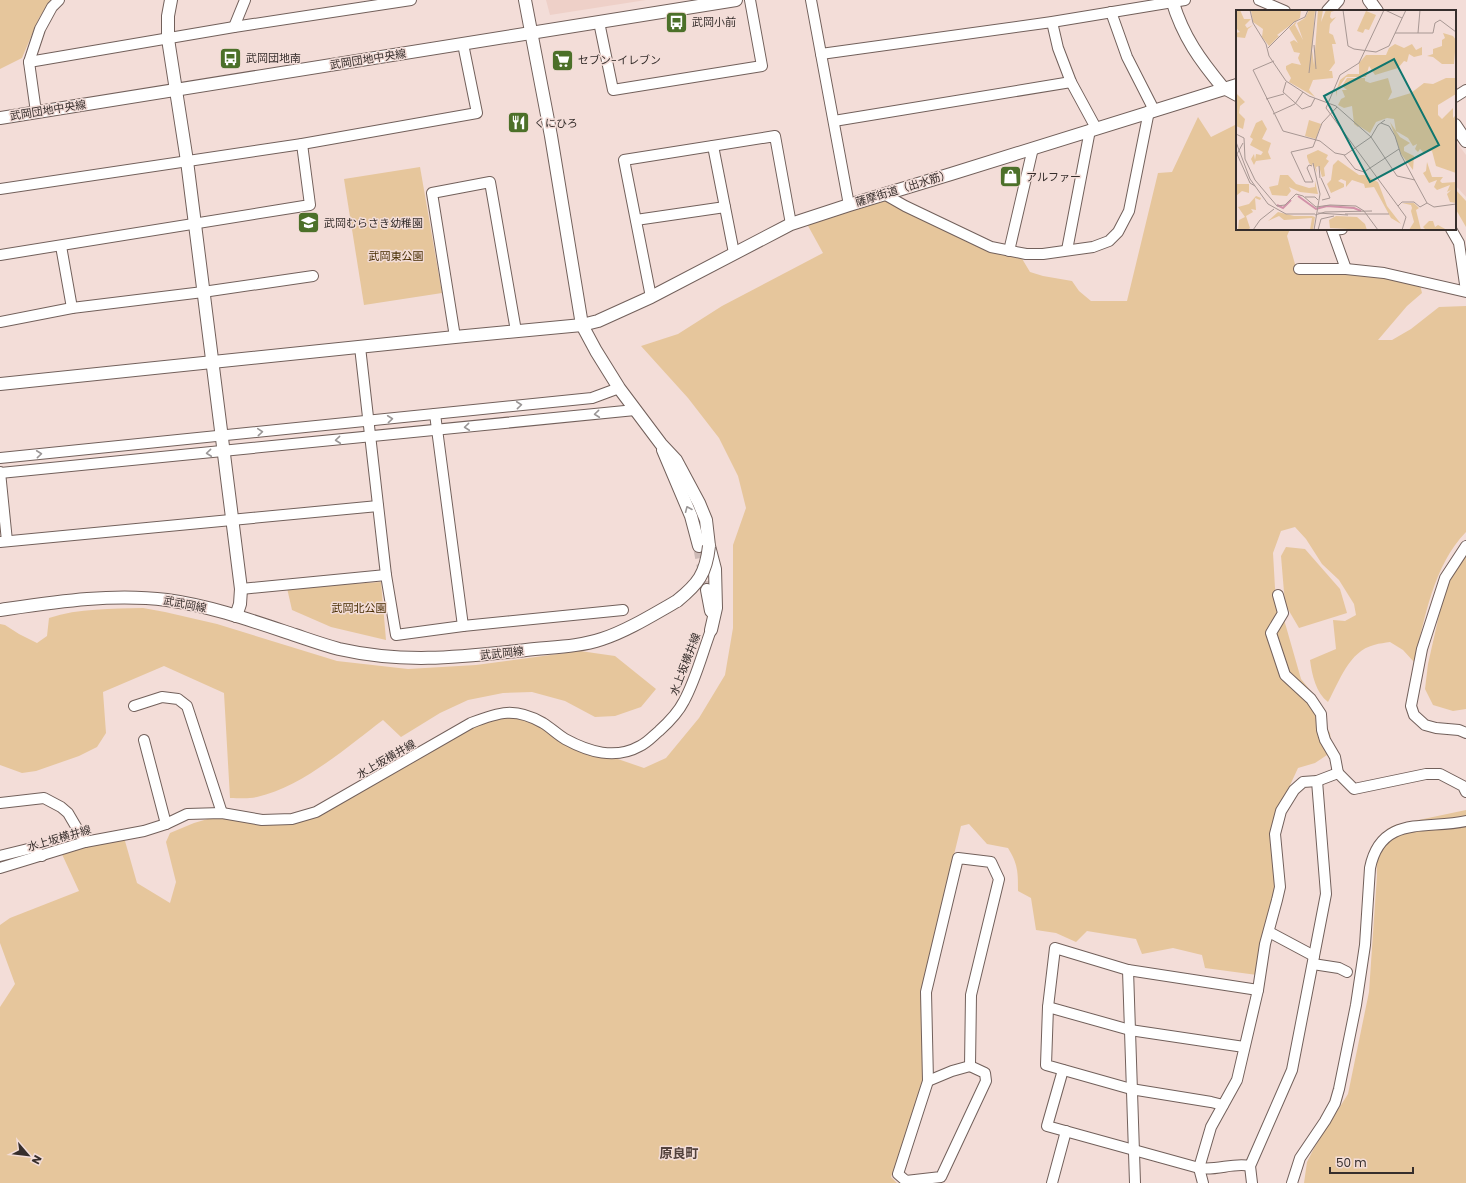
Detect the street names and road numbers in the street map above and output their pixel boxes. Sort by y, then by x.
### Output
street label: 武岡団地中央線 [329,45,407,73]
street label: 武岡団地中央線 [9,96,87,124]
street label: 薩摩街道（出水筋） [853,166,953,210]
street label: 武武岡線 [162,592,208,616]
street label: 水上坂横井線 [666,630,704,698]
street label: 武武岡線 [479,643,525,663]
street label: 水上坂横井線 [353,736,419,782]
street label: 水上坂横井線 [25,821,93,855]

